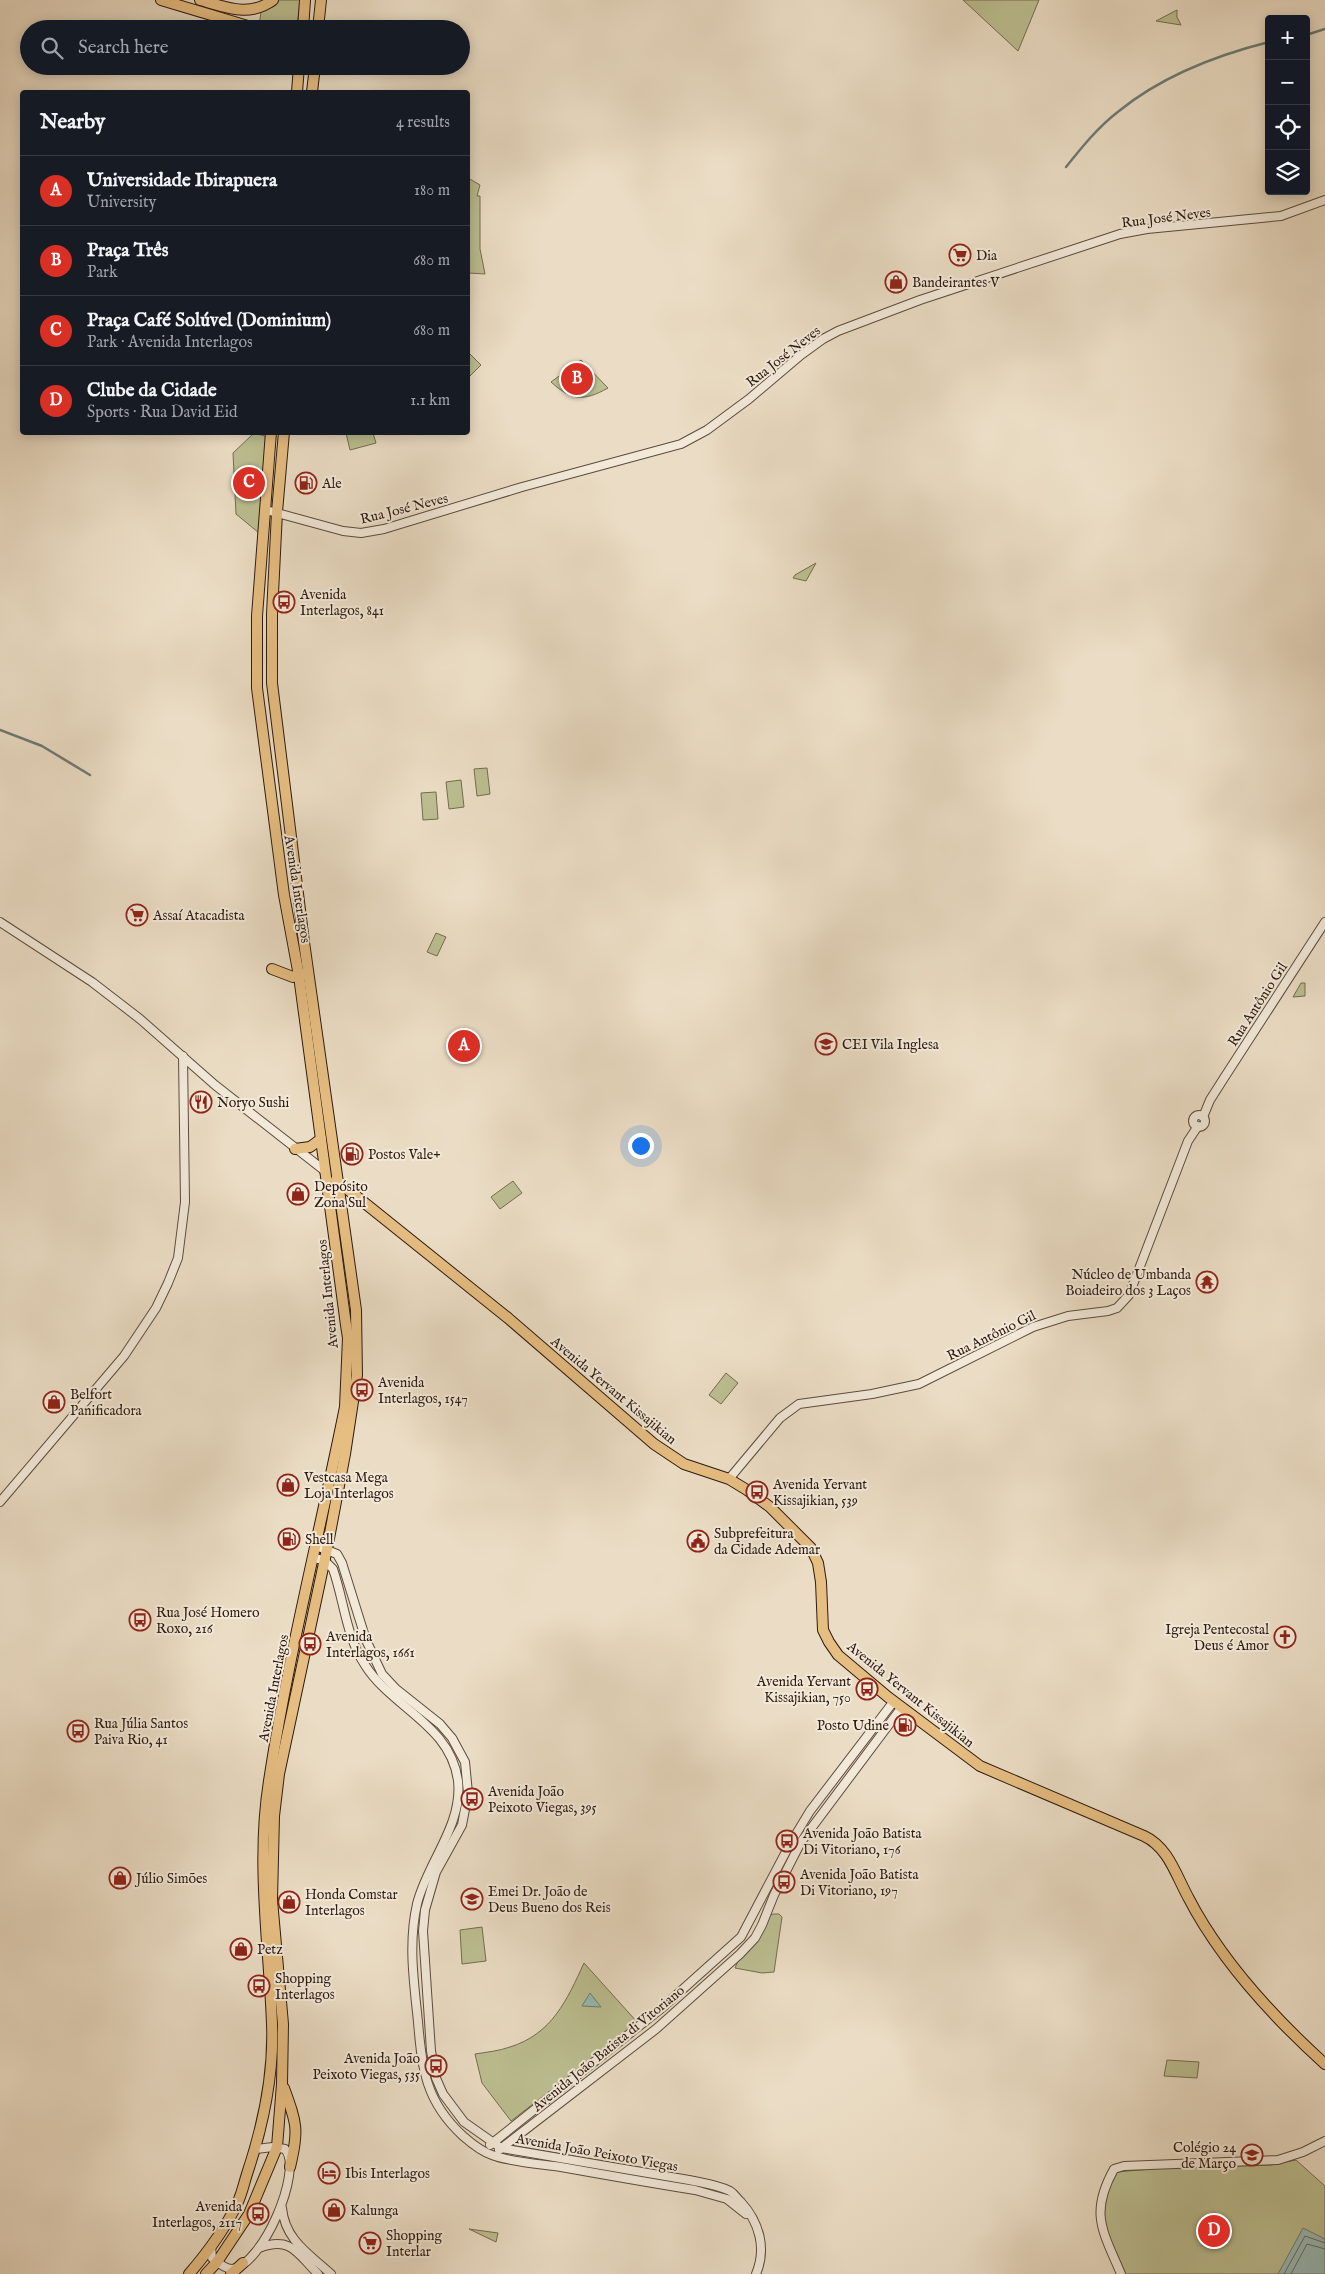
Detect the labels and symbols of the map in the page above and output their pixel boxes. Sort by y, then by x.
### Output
street label: Rua José Neves [1120,204,1212,232]
supermarket icon: Dia [948,243,972,267]
place label: Dia [976,247,998,265]
shop icon: Bandeirantes V [884,270,908,294]
place label: Bandeirantes V [912,274,1000,292]
street label: Rua José Neves [743,322,825,392]
pin: B [561,360,593,398]
pin: C [233,464,265,502]
fuel station icon: Ale [294,471,318,495]
place label: Ale [321,475,342,493]
street label: Rua José Neves [358,489,450,529]
place label: Avenida Interlagos, 841 [299,586,384,620]
bus stop icon: Avenida Interlagos, 841 [272,590,296,614]
street label: Avenida Interlagos [279,833,314,945]
supermarket icon: Assaí Atacadista [125,903,149,927]
place label: Assaí Atacadista [152,907,245,925]
street label: Rua Antônio Gil [1224,959,1292,1050]
pin: A [448,1027,480,1065]
school or university icon: CEI Vila Inglesa [814,1032,838,1056]
place label: CEI Vila Inglesa [842,1036,940,1054]
restaurant icon: Noryo Sushi [189,1090,213,1114]
place label: Noryo Sushi [217,1094,289,1112]
your location [628,1133,654,1159]
fuel station icon: Postos Vale+ [340,1142,364,1166]
place label: Postos Vale+ [368,1146,441,1164]
place label: Depósito Zona Sul [314,1178,368,1212]
shop icon: Depósito Zona Sul [286,1182,310,1206]
street label: Avenida Interlagos [313,1239,343,1350]
place label: Núcleo de Umbanda Boiadeiro dos 3 Laços [1065,1266,1192,1300]
temple icon: Núcleo de Umbanda Boiadeiro dos 3 Laços [1195,1270,1219,1294]
street label: Rua Antônio Gil [944,1307,1039,1365]
street label: Avenida Yervant Kissajikian [546,1332,680,1449]
place label: Avenida Interlagos, 1547 [377,1374,468,1408]
bus stop icon: Avenida Interlagos, 1547 [350,1378,374,1402]
place label: Belfort Panificadora [70,1386,143,1420]
shop icon: Belfort Panificadora [42,1390,66,1414]
place label: Vestcasa Mega Loja Interlagos [303,1469,394,1503]
shop icon: Vestcasa Mega Loja Interlagos [276,1473,300,1497]
place label: Avenida Yervant Kissajikian, 539 [772,1476,867,1510]
bus stop icon: Avenida Yervant Kissajikian, 539 [745,1480,769,1504]
place label: Subprefeitura da Cidade Ademar [714,1525,820,1559]
fuel station icon: Shell [277,1527,301,1551]
public building icon: Subprefeitura da Cidade Ademar [686,1529,710,1553]
place label: Shell [305,1531,334,1549]
place label: Rua José Homero Roxo, 216 [156,1604,260,1638]
bus stop icon: Rua José Homero Roxo, 216 [128,1608,152,1632]
place label: Igreja Pentecostal Deus é Amor [1165,1621,1269,1655]
church icon: Igreja Pentecostal Deus é Amor [1273,1625,1297,1649]
place label: Avenida Interlagos, 1661 [325,1628,415,1662]
bus stop icon: Avenida Interlagos, 1661 [298,1632,322,1656]
street label: Avenida Interlagos [255,1633,293,1744]
street label: Avenida Yervant Kissajikian [842,1637,978,1752]
place label: Avenida Yervant Kissajikian, 750 [756,1673,851,1707]
bus stop icon: Avenida Yervant Kissajikian, 750 [855,1677,879,1701]
fuel station icon: Posto Udine [893,1713,917,1737]
place label: Rua Júlia Santos Paiva Rio, 41 [94,1715,188,1749]
place label: Posto Udine [817,1717,890,1735]
bus stop icon: Rua Júlia Santos Paiva Rio, 41 [66,1719,90,1743]
place label: Avenida João Peixoto Viegas, 395 [487,1783,597,1817]
bus stop icon: Avenida João Peixoto Viegas, 395 [460,1787,484,1811]
place label: Avenida João Batista Di Vitoriano, 176 [802,1825,923,1859]
bus stop icon: Avenida João Batista Di Vitoriano, 176 [775,1829,799,1853]
shop icon: Júlio Simões [108,1866,132,1890]
place label: Avenida João Batista Di Vitoriano, 197 [799,1866,920,1900]
place label: Júlio Simões [134,1870,207,1888]
bus stop icon: Avenida João Batista Di Vitoriano, 197 [772,1870,796,1894]
place label: Emei Dr. João de Deus Bueno dos Reis [488,1883,611,1917]
place label: Honda Comstar Interlagos [305,1886,398,1920]
school or university icon: Emei Dr. João de Deus Bueno dos Reis [460,1887,484,1911]
shop icon: Honda Comstar Interlagos [277,1890,301,1914]
shop icon: Petz [229,1937,253,1961]
place label: Petz [257,1941,283,1959]
place label: Shopping Interlagos [275,1970,335,2004]
bus stop icon: Shopping Interlagos [247,1974,271,1998]
street label: Avenida João Batista di Vitoriano [528,1981,689,2117]
place label: Avenida João Peixoto Viegas, 535 [312,2050,420,2084]
bus stop icon: Avenida João Peixoto Viegas, 535 [424,2054,448,2078]
street label: Avenida João Peixoto Viegas [513,2130,679,2176]
place label: Colégio 24 de Março [1173,2139,1236,2173]
school or university icon: Colégio 24 de Março [1240,2143,1264,2167]
hotel icon: Ibis Interlagos [317,2161,341,2185]
place label: Ibis Interlagos [345,2165,430,2183]
place label: Avenida Interlagos, 2117 [152,2198,243,2232]
shop icon: Kalunga [322,2198,346,2222]
bus stop icon: Avenida Interlagos, 2117 [246,2202,270,2226]
place label: Kalunga [350,2202,399,2220]
pin: D [1198,2212,1230,2250]
place label: Shopping Interlar [386,2227,442,2261]
supermarket icon: Shopping Interlar [358,2231,382,2255]

